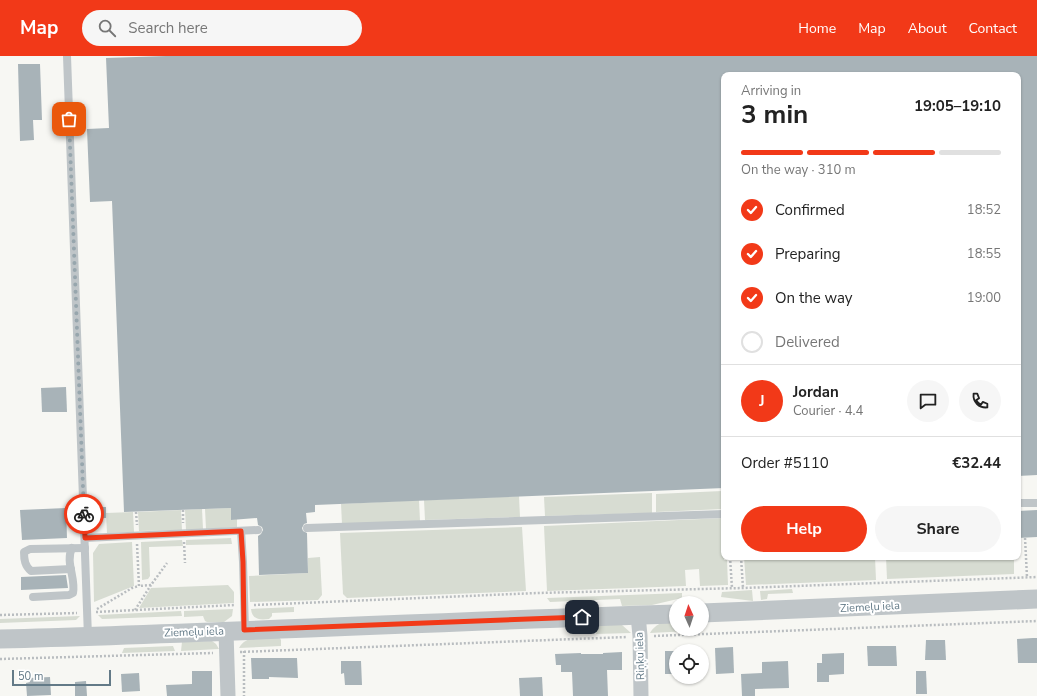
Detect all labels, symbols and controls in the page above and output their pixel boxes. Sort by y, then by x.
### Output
search box [82,10,362,46]
text: Map [20,15,58,41]
icon: search [96,17,118,39]
text: Search here [128,18,208,38]
text: Home [798,19,836,38]
text: Map [858,19,886,38]
text: About [908,19,947,38]
text: Contact [969,19,1017,38]
text: Arriving in [741,82,801,100]
text: 19:05–19:10 [914,96,1001,116]
text: 3 min [741,97,808,132]
pin [52,102,86,136]
icon: bag [58,108,80,130]
text: On the way · 310 m [741,161,856,179]
icon: check [741,199,763,221]
text: Confirmed [775,200,845,220]
text: 18:52 [967,201,1001,219]
icon: check [741,243,763,265]
text: Preparing [775,244,840,264]
text: 18:55 [967,245,1001,263]
icon: check [741,287,763,309]
text: On the way [775,288,853,308]
text: 19:00 [967,289,1001,307]
text: Delivered [775,332,840,352]
button: chat [907,380,949,422]
button: phone [959,380,1001,422]
text: Jordan [793,382,839,402]
text: J [759,391,765,411]
text: Courier · 4.4 [793,402,863,420]
text: Order #5110 [741,453,829,473]
text: €32.44 [952,453,1001,473]
courier [64,494,104,534]
icon: bike [73,503,95,525]
button: Help [741,506,867,552]
button: Share [875,506,1001,552]
north arrow [669,596,709,636]
map controls [669,596,709,684]
street label: Ziemeļu iela [840,598,900,616]
pin [565,600,599,634]
icon: home [571,606,593,628]
street label: Ziemeļu iela [164,623,224,641]
street label: Riņķu iela [632,632,648,680]
button: locate [669,644,709,684]
scale bar [12,668,111,687]
text: 50 m [18,669,43,684]

